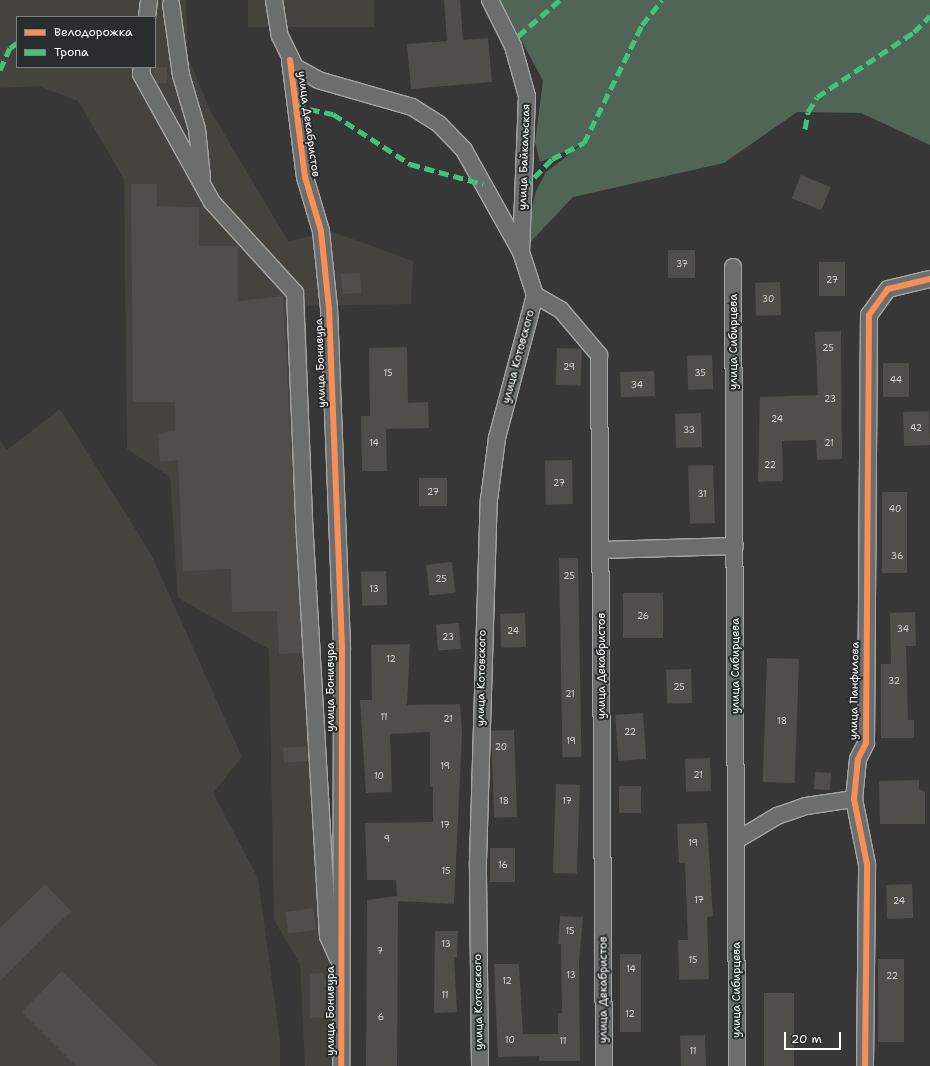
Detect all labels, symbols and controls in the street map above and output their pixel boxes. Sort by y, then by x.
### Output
legend [16,16,156,68]
text: Велодорожка [54,24,132,40]
text: Тропа [54,44,88,60]
street label: улица Декабристов [294,70,322,178]
street label: улица Байкальская [517,104,533,210]
house number: 37 [676,259,688,269]
house number: 27 [826,275,838,285]
street label: улица Сибирцева [727,294,741,390]
house number: 30 [762,294,774,304]
street label: улица Котовского [500,309,538,405]
street label: улица Бонивура [313,318,329,408]
house number: 25 [822,343,834,353]
house number: 29 [563,362,575,372]
house number: 15 [383,368,393,378]
house number: 35 [694,368,706,378]
house number: 44 [890,375,902,385]
house number: 34 [631,380,643,390]
house number: 23 [824,394,836,404]
house number: 24 [771,414,783,424]
house number: 42 [910,423,922,433]
house number: 33 [683,425,695,435]
house number: 14 [369,438,379,448]
house number: 21 [824,438,834,448]
house number: 22 [764,460,776,470]
house number: 27 [553,478,565,488]
house number: 27 [427,487,439,497]
house number: 31 [697,489,707,499]
house number: 40 [889,504,901,514]
house number: 36 [891,551,903,561]
house number: 25 [563,571,575,581]
house number: 25 [435,574,447,584]
house number: 13 [369,584,379,594]
house number: 26 [637,611,649,621]
street label: улица Декабристов [595,613,609,719]
street label: улица Сибирцева [729,618,743,714]
house number: 34 [897,624,909,634]
house number: 24 [507,626,519,636]
street label: улица Котовского [475,630,489,726]
house number: 23 [442,632,454,642]
street label: улица Бонивура [324,642,338,732]
street label: улица Панфилова [848,642,862,740]
house number: 12 [386,654,396,664]
house number: 32 [888,676,900,686]
house number: 25 [673,682,685,692]
house number: 21 [565,689,575,699]
house number: 11 [380,712,388,722]
house number: 21 [443,714,453,724]
house number: 18 [777,716,787,726]
house number: 22 [624,727,636,737]
house number: 19 [566,736,576,746]
house number: 20 [495,742,507,752]
house number: 19 [440,761,450,771]
house number: 21 [693,770,703,780]
house number: 10 [374,771,384,781]
house number: 18 [499,796,509,806]
house number: 17 [562,796,572,806]
house number: 17 [440,820,450,830]
house number: 9 [384,834,390,844]
house number: 19 [688,838,698,848]
house number: 16 [498,860,508,870]
house number: 15 [441,866,451,876]
house number: 17 [694,895,704,905]
house number: 24 [893,896,905,906]
house number: 15 [565,926,575,936]
street label: улица Декабристов [597,937,611,1043]
house number: 13 [441,939,451,949]
street label: улица Сибирцева [730,942,744,1038]
house number: 7 [377,946,383,956]
street label: улица Котовского [472,954,486,1050]
house number: 15 [688,955,698,965]
house number: 14 [626,964,636,974]
street label: улица Бонивура [324,966,338,1056]
house number: 13 [566,970,576,980]
house number: 22 [886,971,898,981]
house number: 12 [502,976,512,986]
house number: 11 [441,990,449,1000]
house number: 12 [625,1009,635,1019]
house number: 6 [378,1012,384,1022]
scale bar [786,1024,843,1050]
text: 20 m [791,1031,822,1047]
house number: 10 [505,1035,515,1045]
house number: 11 [559,1036,567,1046]
house number: 11 [689,1046,697,1056]

